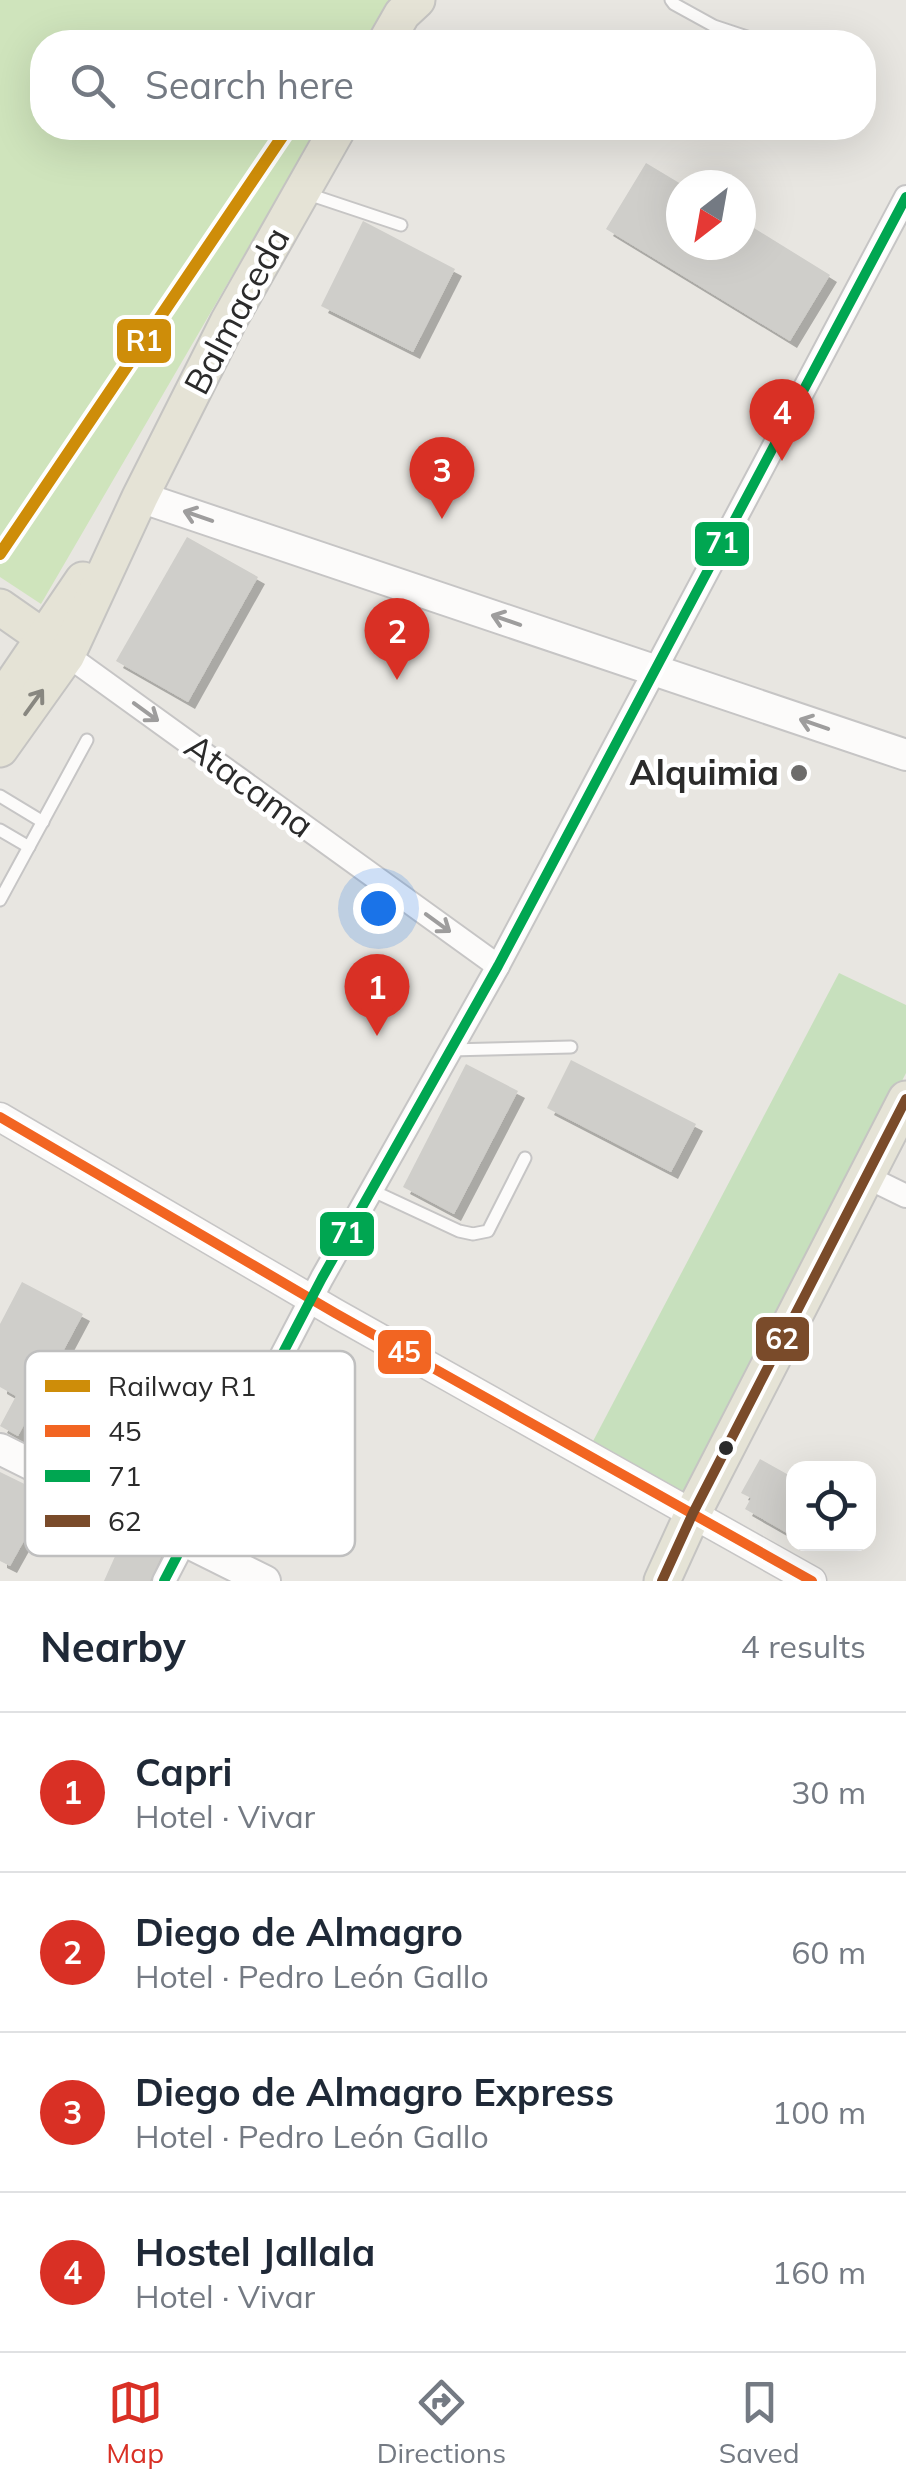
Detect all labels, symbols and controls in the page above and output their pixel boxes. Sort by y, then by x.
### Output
search box [30,30,876,140]
icon: search [65,58,120,113]
text: Search here [145,61,354,109]
north arrow [666,170,756,260]
street label: Balmaceda [174,219,298,402]
line badge: R1 [115,317,173,365]
text: R1 [126,323,162,358]
pin: 4 [750,378,814,461]
pin: 3 [410,436,474,519]
one-way arrow [183,506,214,524]
line badge: 71 [693,520,751,568]
text: 71 [705,525,739,560]
pin: 2 [364,598,430,680]
one-way arrow [490,609,522,627]
one-way arrow [23,688,44,716]
one-way arrow [132,701,160,722]
one-way arrow [798,714,830,732]
street label: Atacama [177,724,323,847]
place label: Alquimia [630,750,779,794]
marker: Alquimia [788,762,810,784]
your location [353,883,404,934]
one-way arrow [424,912,451,933]
pin: 1 [344,954,410,1036]
line badge: 71 [318,1210,376,1258]
text: 71 [330,1215,364,1250]
line badge: 62 [754,1315,811,1363]
text: 62 [765,1321,799,1356]
line badge: 45 [376,1328,433,1376]
text: 45 [387,1334,421,1369]
legend [25,1351,355,1556]
text: Railway R1 [108,1368,257,1403]
text: 45 [108,1413,142,1448]
unlabelled marker [716,1438,736,1458]
text: 71 [108,1458,142,1493]
map controls [786,1461,876,1551]
button: locate [786,1461,876,1551]
text: 62 [108,1503,142,1538]
text: Nearby [40,1620,186,1673]
text: 4 results [741,1626,866,1666]
text: Capri [135,1748,232,1796]
text: 1 [63,1772,82,1812]
text: 30 m [791,1772,866,1812]
text: Hotel · Vivar [135,1796,315,1836]
text: Diego de Almagro [135,1908,463,1956]
text: 2 [63,1932,82,1972]
text: 60 m [791,1932,866,1972]
text: Hotel · Pedro León Gallo [135,1956,489,1996]
text: Diego de Almagro Express [135,2068,614,2116]
text: 3 [63,2092,82,2132]
text: 100 m [772,2092,866,2132]
text: Hotel · Pedro León Gallo [135,2116,489,2156]
text: Hostel Jallala [135,2228,375,2276]
text: 4 [63,2252,82,2292]
text: 160 m [772,2252,866,2292]
text: Hotel · Vivar [135,2276,315,2316]
tab: Map [106,2375,164,2470]
tab: Directions [377,2375,506,2470]
tab: Saved [719,2375,800,2470]

